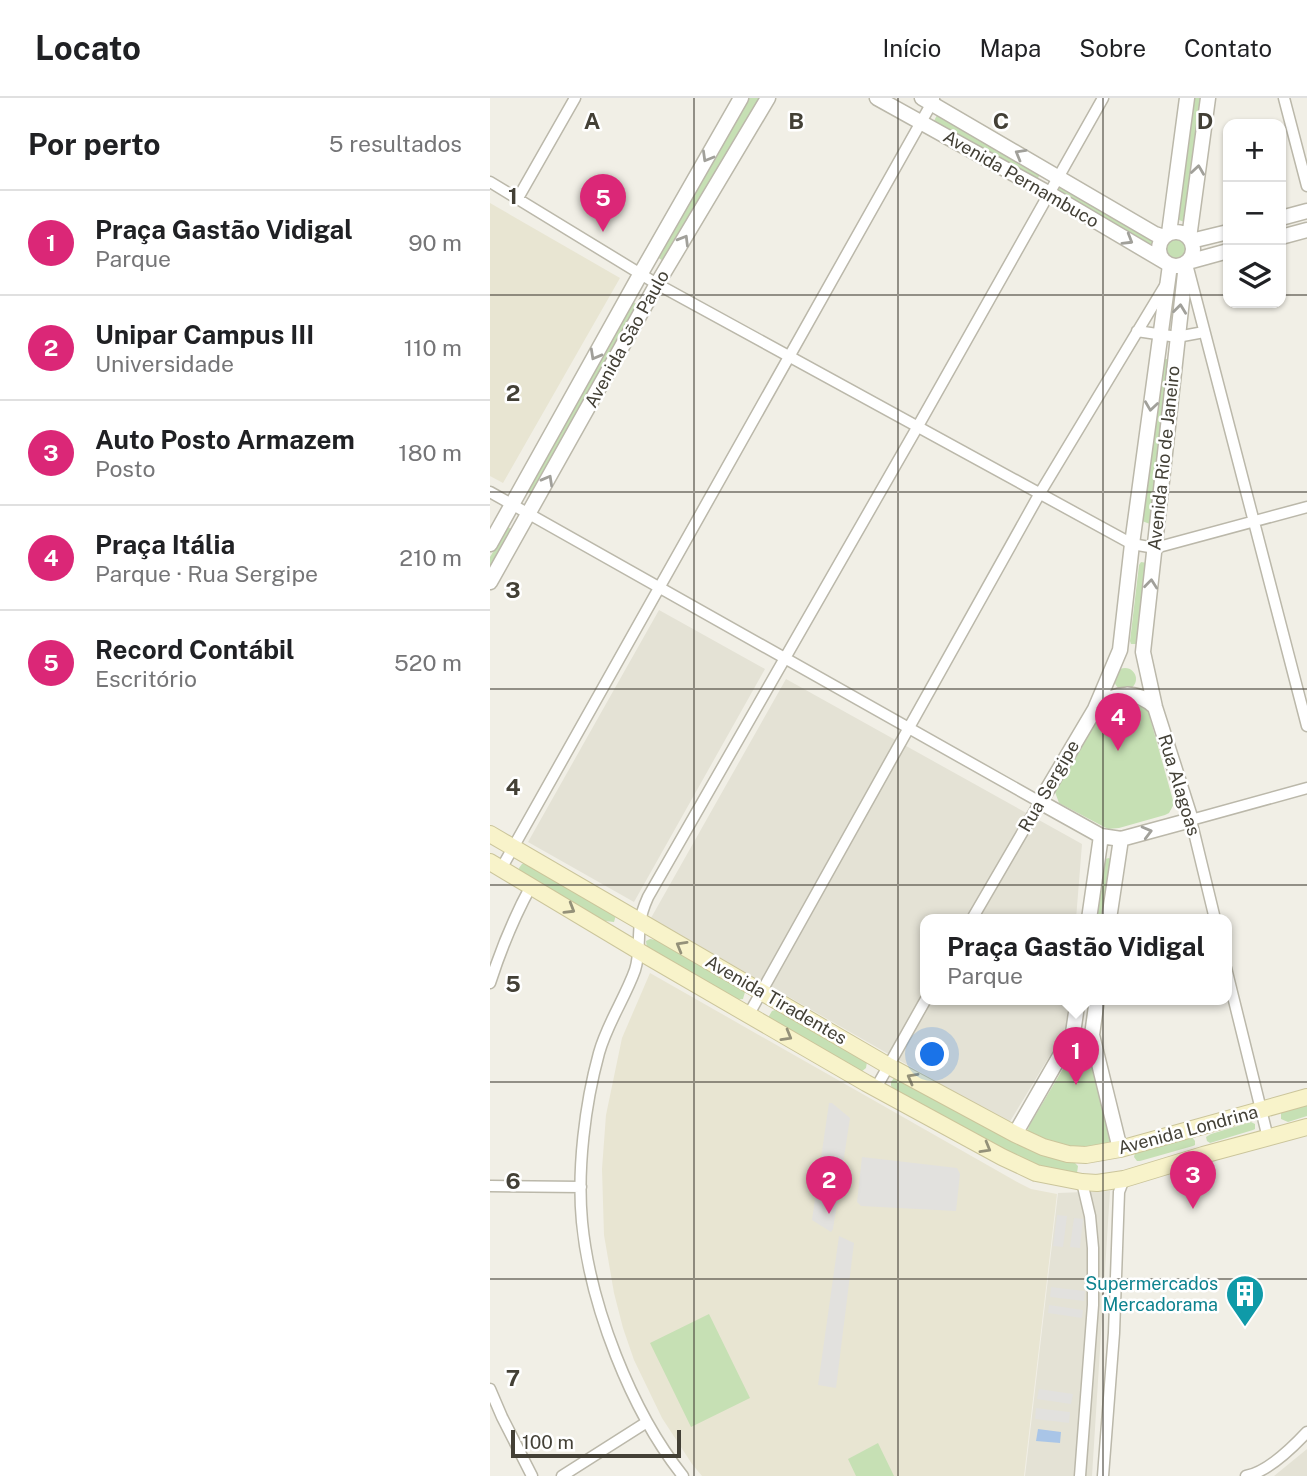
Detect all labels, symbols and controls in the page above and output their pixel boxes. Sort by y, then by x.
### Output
text: Locato [35,29,141,67]
text: Início [883,34,941,62]
text: Mapa [979,34,1041,62]
text: Sobre [1079,34,1146,62]
text: Contato [1184,34,1272,62]
text: A [584,107,601,134]
text: B [788,107,804,134]
text: C [993,107,1009,134]
text: D [1197,107,1213,134]
map controls [1223,119,1286,308]
button: + [1223,119,1286,182]
street label: Avenida Pernambuco [940,125,1103,232]
text: Por perto [28,126,160,162]
text: 5 resultados [329,130,462,157]
one-way arrow [702,150,715,163]
one-way arrow [1015,150,1028,163]
one-way arrow [1190,164,1205,176]
pin: 5 [580,174,626,232]
text: 1 [508,182,518,209]
button: − [1223,182,1286,245]
text: Praça Gastão Vidigal [95,214,353,245]
text: 1 [46,229,56,256]
text: 90 m [408,229,462,256]
one-way arrow [1120,232,1133,245]
one-way arrow [676,234,689,247]
text: Parque [95,245,171,272]
button: layers [1223,245,1286,308]
street label: Avenida São Paulo [580,266,673,411]
one-way arrow [1173,304,1188,315]
text: Unipar Campus III [95,319,314,350]
text: 2 [44,334,58,361]
text: 110 m [404,334,462,361]
one-way arrow [590,348,604,361]
text: Universidade [95,350,234,377]
street label: Avenida Rio de Janeiro [1143,364,1184,551]
text: 2 [506,379,520,406]
one-way arrow [1144,400,1159,412]
text: Auto Posto Armazem [95,424,355,455]
text: 3 [43,439,59,466]
text: 180 m [398,439,462,466]
text: Posto [95,455,155,482]
one-way arrow [540,475,553,488]
text: Praça Itália [95,529,235,560]
text: 4 [43,544,59,571]
text: 210 m [399,544,462,571]
text: Parque · Rua Sergipe [95,560,318,587]
text: 3 [505,576,521,603]
one-way arrow [1143,578,1158,590]
text: Record Contábil [95,634,295,665]
text: 5 [43,649,59,676]
text: 520 m [394,649,462,676]
text: Escritório [95,665,197,692]
pin: 4 [1095,693,1141,751]
street label: Rua Alagoas [1154,732,1205,838]
street label: Rua Sergipe [1014,736,1083,835]
text: 4 [505,773,521,800]
one-way arrow [1141,826,1153,841]
one-way arrow [562,901,575,914]
popup [920,914,1232,1005]
text: Praça Gastão Vidigal [947,931,1205,962]
one-way arrow [676,941,689,954]
street label: Avenida Tiradentes [702,951,851,1049]
text: Parque [947,962,1023,989]
text: 5 [505,970,521,997]
pin: 1 [1053,1027,1099,1085]
one-way arrow [780,1028,793,1041]
your location [915,1037,949,1071]
one-way arrow [906,1073,919,1086]
street label: Avenida Londrina [1116,1101,1260,1158]
one-way arrow [978,1140,991,1153]
pin: 3 [1170,1151,1216,1209]
pin: 2 [806,1156,852,1214]
text: 6 [505,1167,521,1194]
place label: Supermercados Mercadorama [1085,1273,1218,1315]
building icon: Supermercados Mercadorama [1224,1273,1266,1328]
text: 7 [506,1364,520,1391]
scale bar [511,1427,681,1459]
text: 100 m [522,1431,574,1453]

